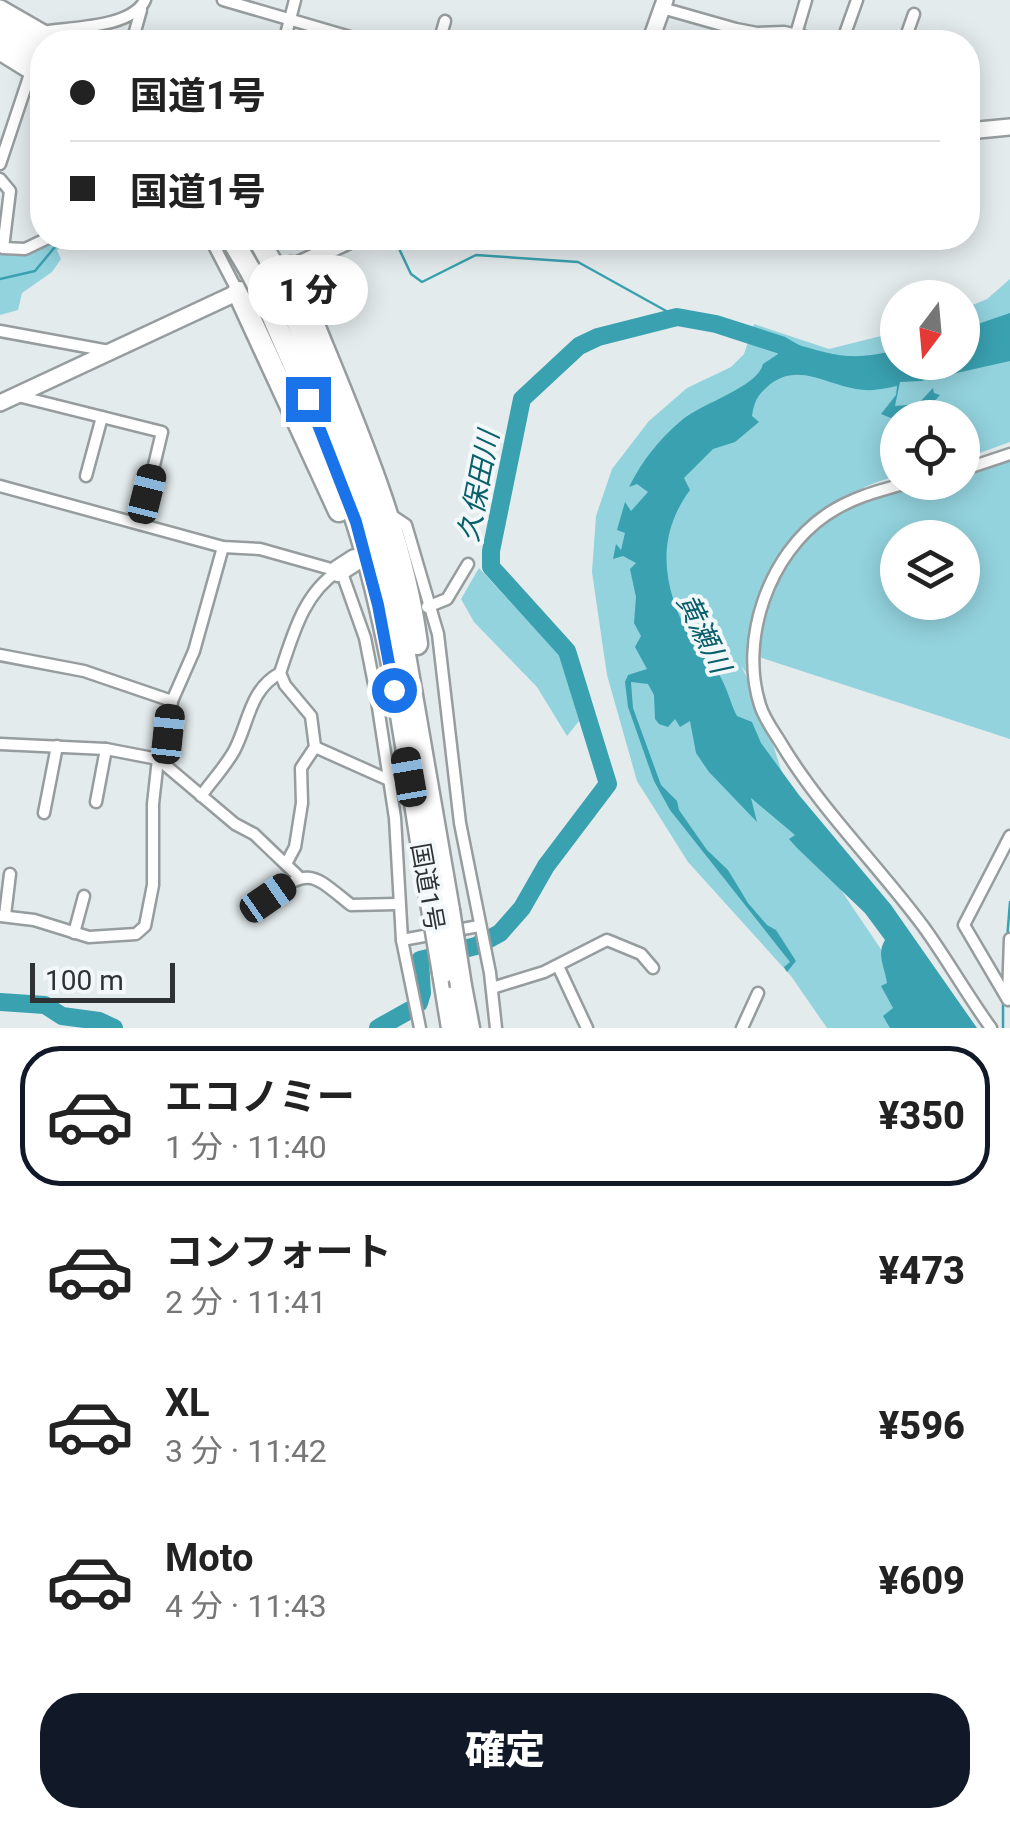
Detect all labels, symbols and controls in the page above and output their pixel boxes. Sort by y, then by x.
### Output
text: 国道1号 [130,74,266,118]
text: 国道1号 [130,170,266,214]
callout: 1 分 [248,254,368,324]
text: 1 分 [279,271,337,309]
north arrow [880,280,980,380]
map controls [880,280,980,620]
route end [286,377,331,422]
button: locate [880,400,980,500]
water label: 久保田川 [452,425,506,544]
car [125,461,169,527]
button: layers [880,520,980,620]
water label: 黄瀬川 [670,588,738,681]
route start [372,668,417,713]
car [150,703,186,765]
car [389,745,429,809]
street label: 国道1号 [405,841,450,933]
car [235,869,301,927]
scale bar [30,958,175,1003]
text: 100 m [45,964,124,997]
icon: car [45,1071,135,1161]
text: エコノミー [165,1075,355,1119]
text: ¥350 [879,1094,965,1138]
text: 1 分 · 11:40 [165,1128,327,1166]
icon: car [45,1226,135,1316]
text: コンフォート [165,1230,392,1274]
text: ¥473 [879,1249,965,1293]
text: 2 分 · 11:41 [165,1283,327,1321]
icon: car [45,1381,135,1471]
text: XL [165,1381,210,1425]
text: ¥596 [879,1404,965,1448]
text: 3 分 · 11:42 [165,1432,327,1470]
icon: car [45,1536,135,1626]
text: Moto [165,1536,254,1580]
text: ¥609 [879,1559,965,1603]
text: 4 分 · 11:43 [165,1587,327,1625]
button: 確定 [40,1693,970,1808]

